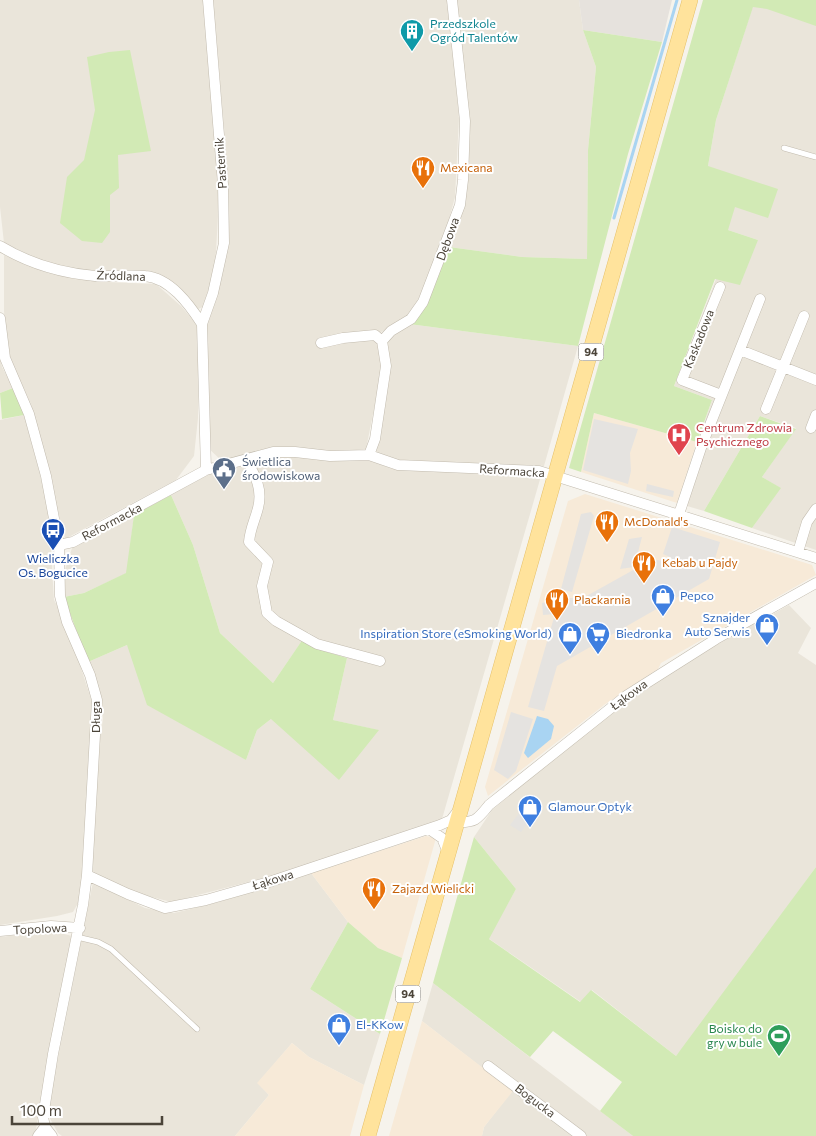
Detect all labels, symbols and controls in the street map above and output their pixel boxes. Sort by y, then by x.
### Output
place label: Przedszkole Ogród Talentów [430,16,518,44]
building icon: Przedszkole Ogród Talentów [399,18,425,52]
street label: Pasternik [211,136,229,189]
restaurant icon: Mexicana [410,155,436,189]
place label: Mexicana [440,160,493,174]
street label: Dębowa [433,215,461,262]
street label: Źródlana [96,267,146,283]
street label: Kaskadowa [680,307,716,370]
road number: 94 [578,344,604,361]
place label: Centrum Zdrowia Psychicznego [696,420,792,448]
hospital icon: Centrum Zdrowia Psychicznego [666,422,692,456]
place label: Świetlica środowiskowa [242,454,320,482]
public building icon: Świetlica środowiskowa [211,456,237,490]
street label: Reformacka [479,461,545,479]
street label: Reformacka [79,499,144,543]
restaurant icon: McDonald's [594,509,620,543]
place label: McDonald's [624,514,688,528]
bus stop icon: Wieliczka Os. Bogucice [40,517,66,551]
restaurant icon: Kebab u Pajdy [631,550,657,584]
place label: Wieliczka Os. Bogucice [18,551,88,579]
place label: Kebab u Pajdy [662,555,738,569]
shop icon: Pepco [650,583,676,617]
restaurant icon: Plackarnia [544,587,570,621]
place label: Pepco [680,588,714,602]
place label: Plackarnia [574,592,631,606]
place label: Sznajder Auto Serwis [685,610,750,638]
shop icon: Sznajder Auto Serwis [754,612,780,646]
shop icon: Inspiration Store (eSmoking World) [557,621,583,655]
supermarket icon: Biedronka [585,621,611,655]
place label: Inspiration Store (eSmoking World) [360,626,552,640]
place label: Biedronka [616,626,672,640]
street label: Łąkowa [606,676,650,713]
street label: Długa [88,701,102,733]
shop icon: Glamour Optyk [517,794,543,828]
place label: Glamour Optyk [548,799,632,813]
street label: Łąkowa [250,866,295,892]
restaurant icon: Zajazd Wielicki [361,876,387,910]
place label: Zajazd Wielicki [392,881,474,895]
street label: Topolowa [13,920,67,936]
road number: 94 [396,986,420,1002]
shop icon: El-KKow [326,1012,352,1046]
place label: El-KKow [356,1017,404,1031]
place label: Boisko do gry w bule [707,1021,762,1049]
sports icon: Boisko do gry w bule [766,1023,792,1057]
street label: Bogucka [513,1081,559,1120]
scale bar [12,1094,162,1126]
text: 100 m [20,1101,62,1119]

